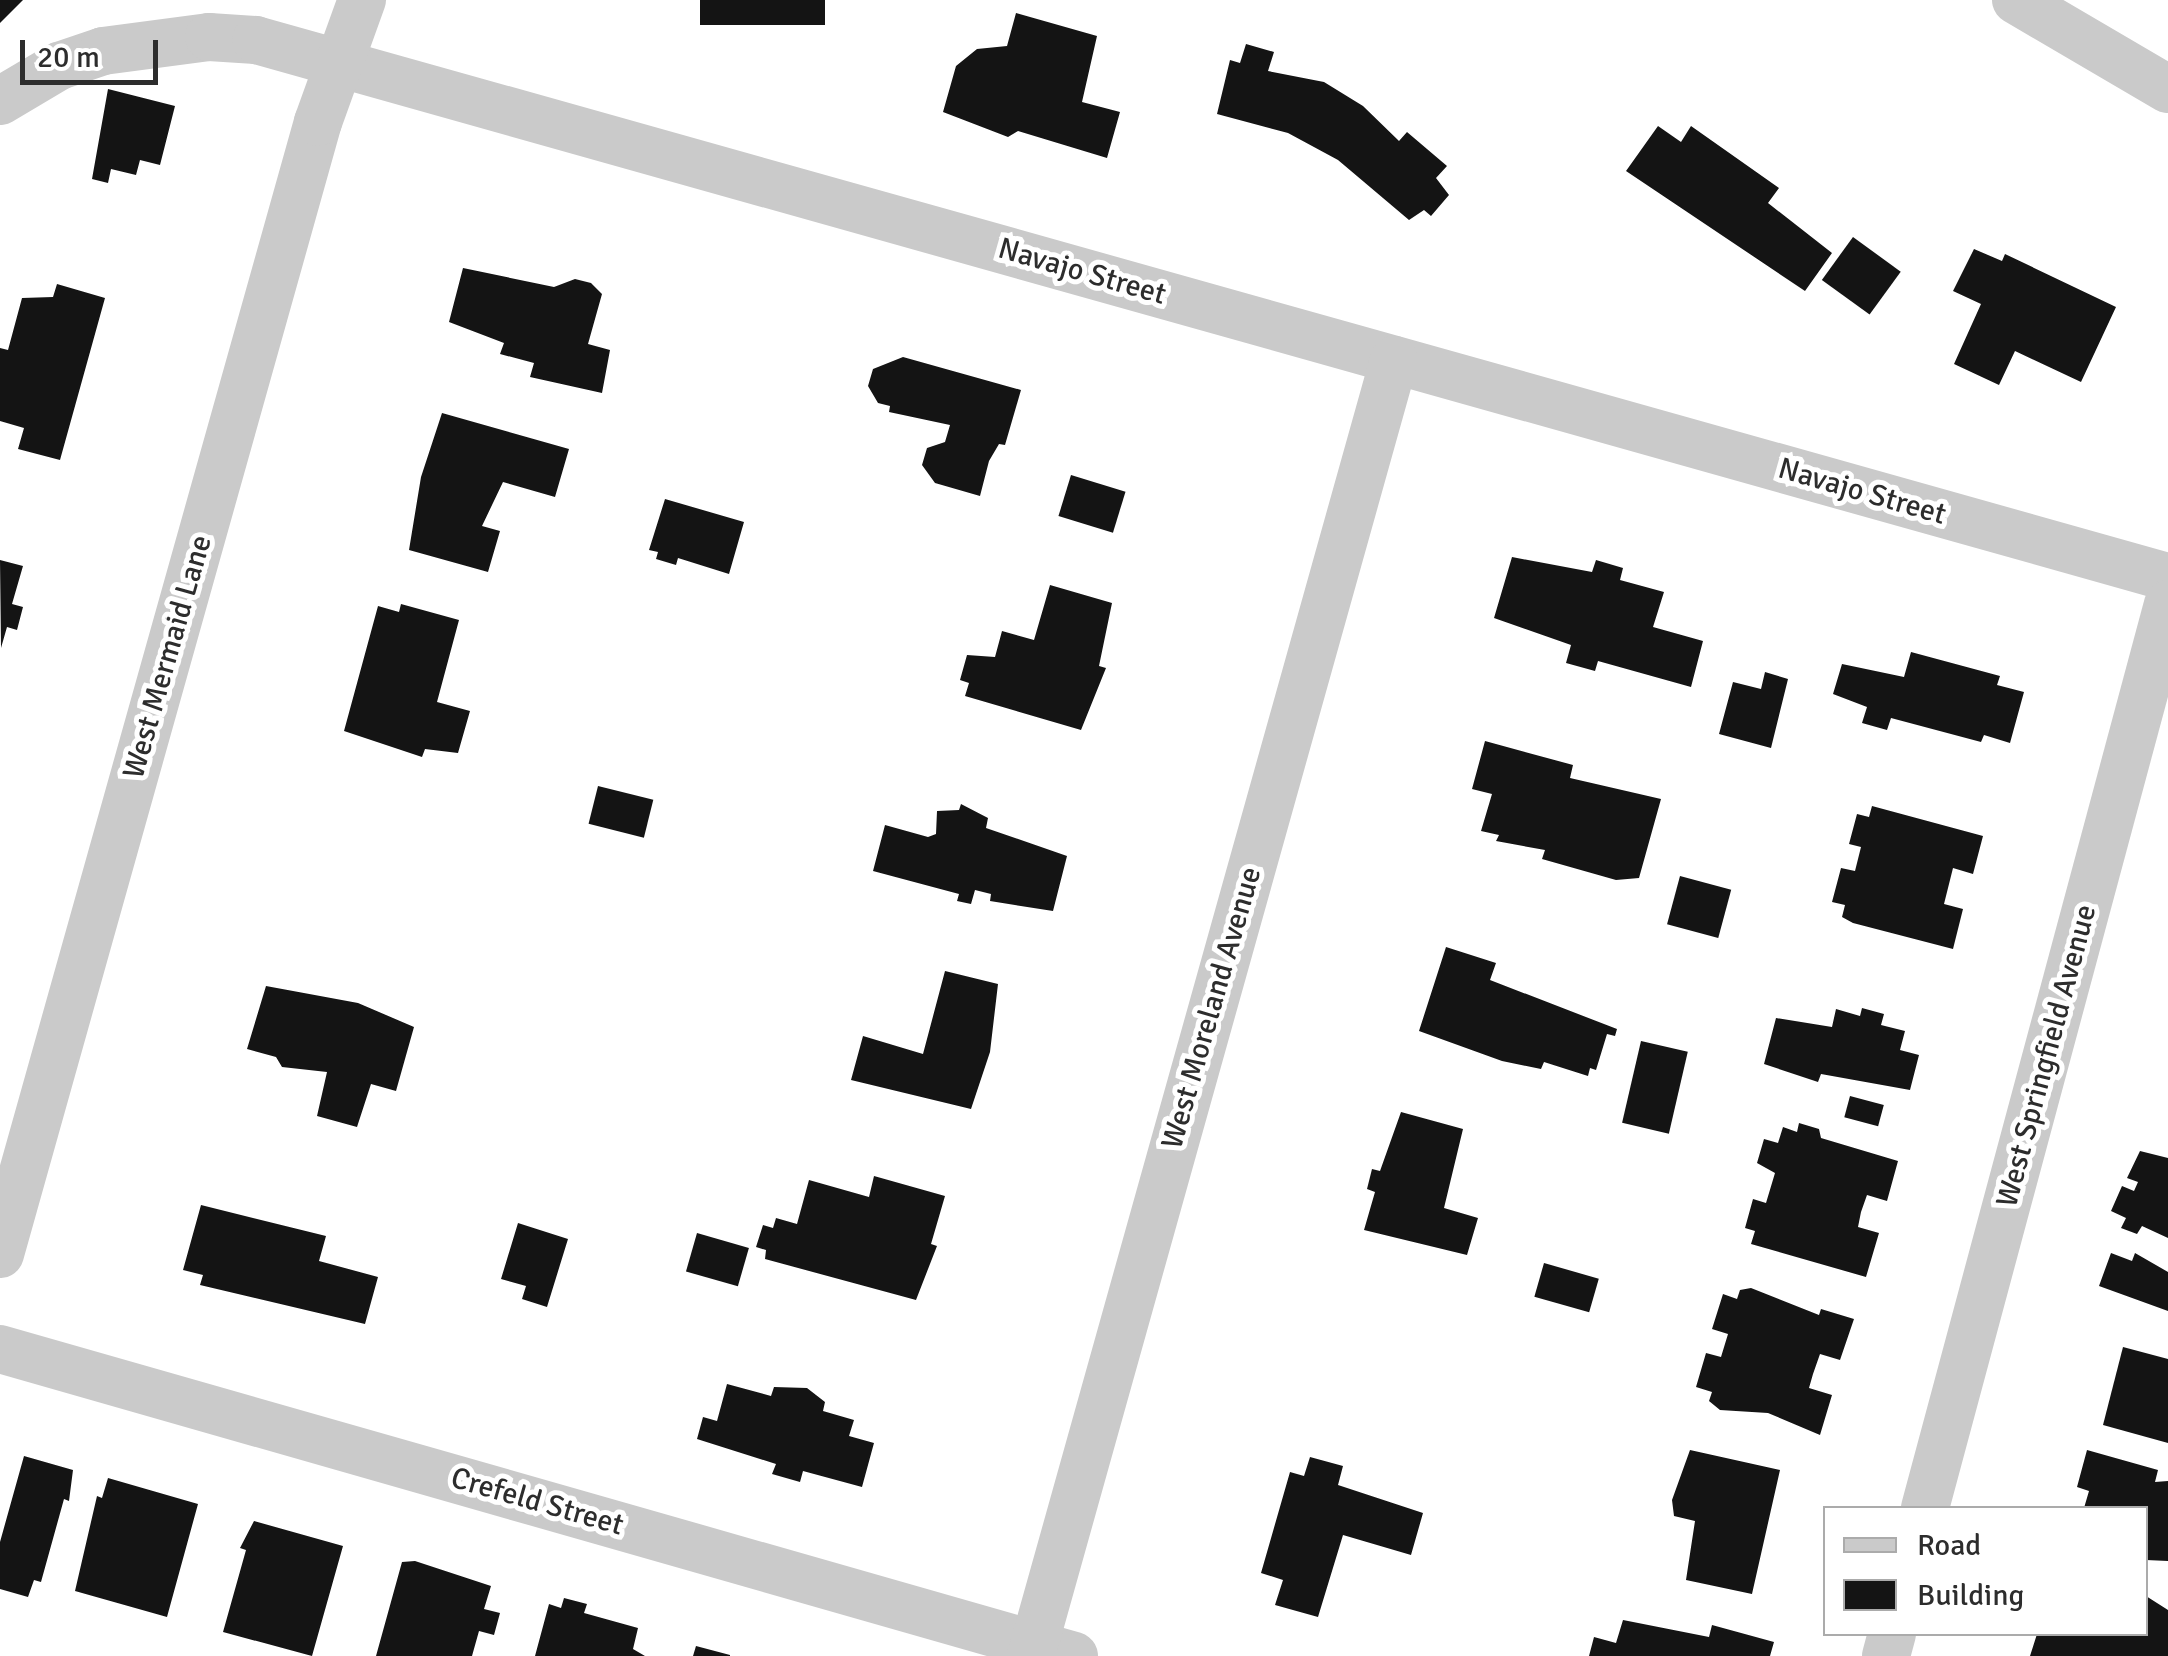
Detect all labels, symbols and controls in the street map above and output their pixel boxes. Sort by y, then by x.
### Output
scale bar [25,20,162,82]
text: 20 m [37,39,100,76]
street label: Navajo Street [994,231,1170,313]
street label: Navajo Street [1774,451,1950,533]
street label: West Mermaid Lane [116,531,220,783]
street label: West Moreland Avenue [1155,863,1269,1153]
street label: West Springfield Avenue [1989,901,2105,1211]
street label: Crefeld Street [447,1460,627,1544]
legend [1823,1506,2148,1636]
text: Road [1917,1527,1981,1564]
text: Building [1917,1577,2024,1614]

